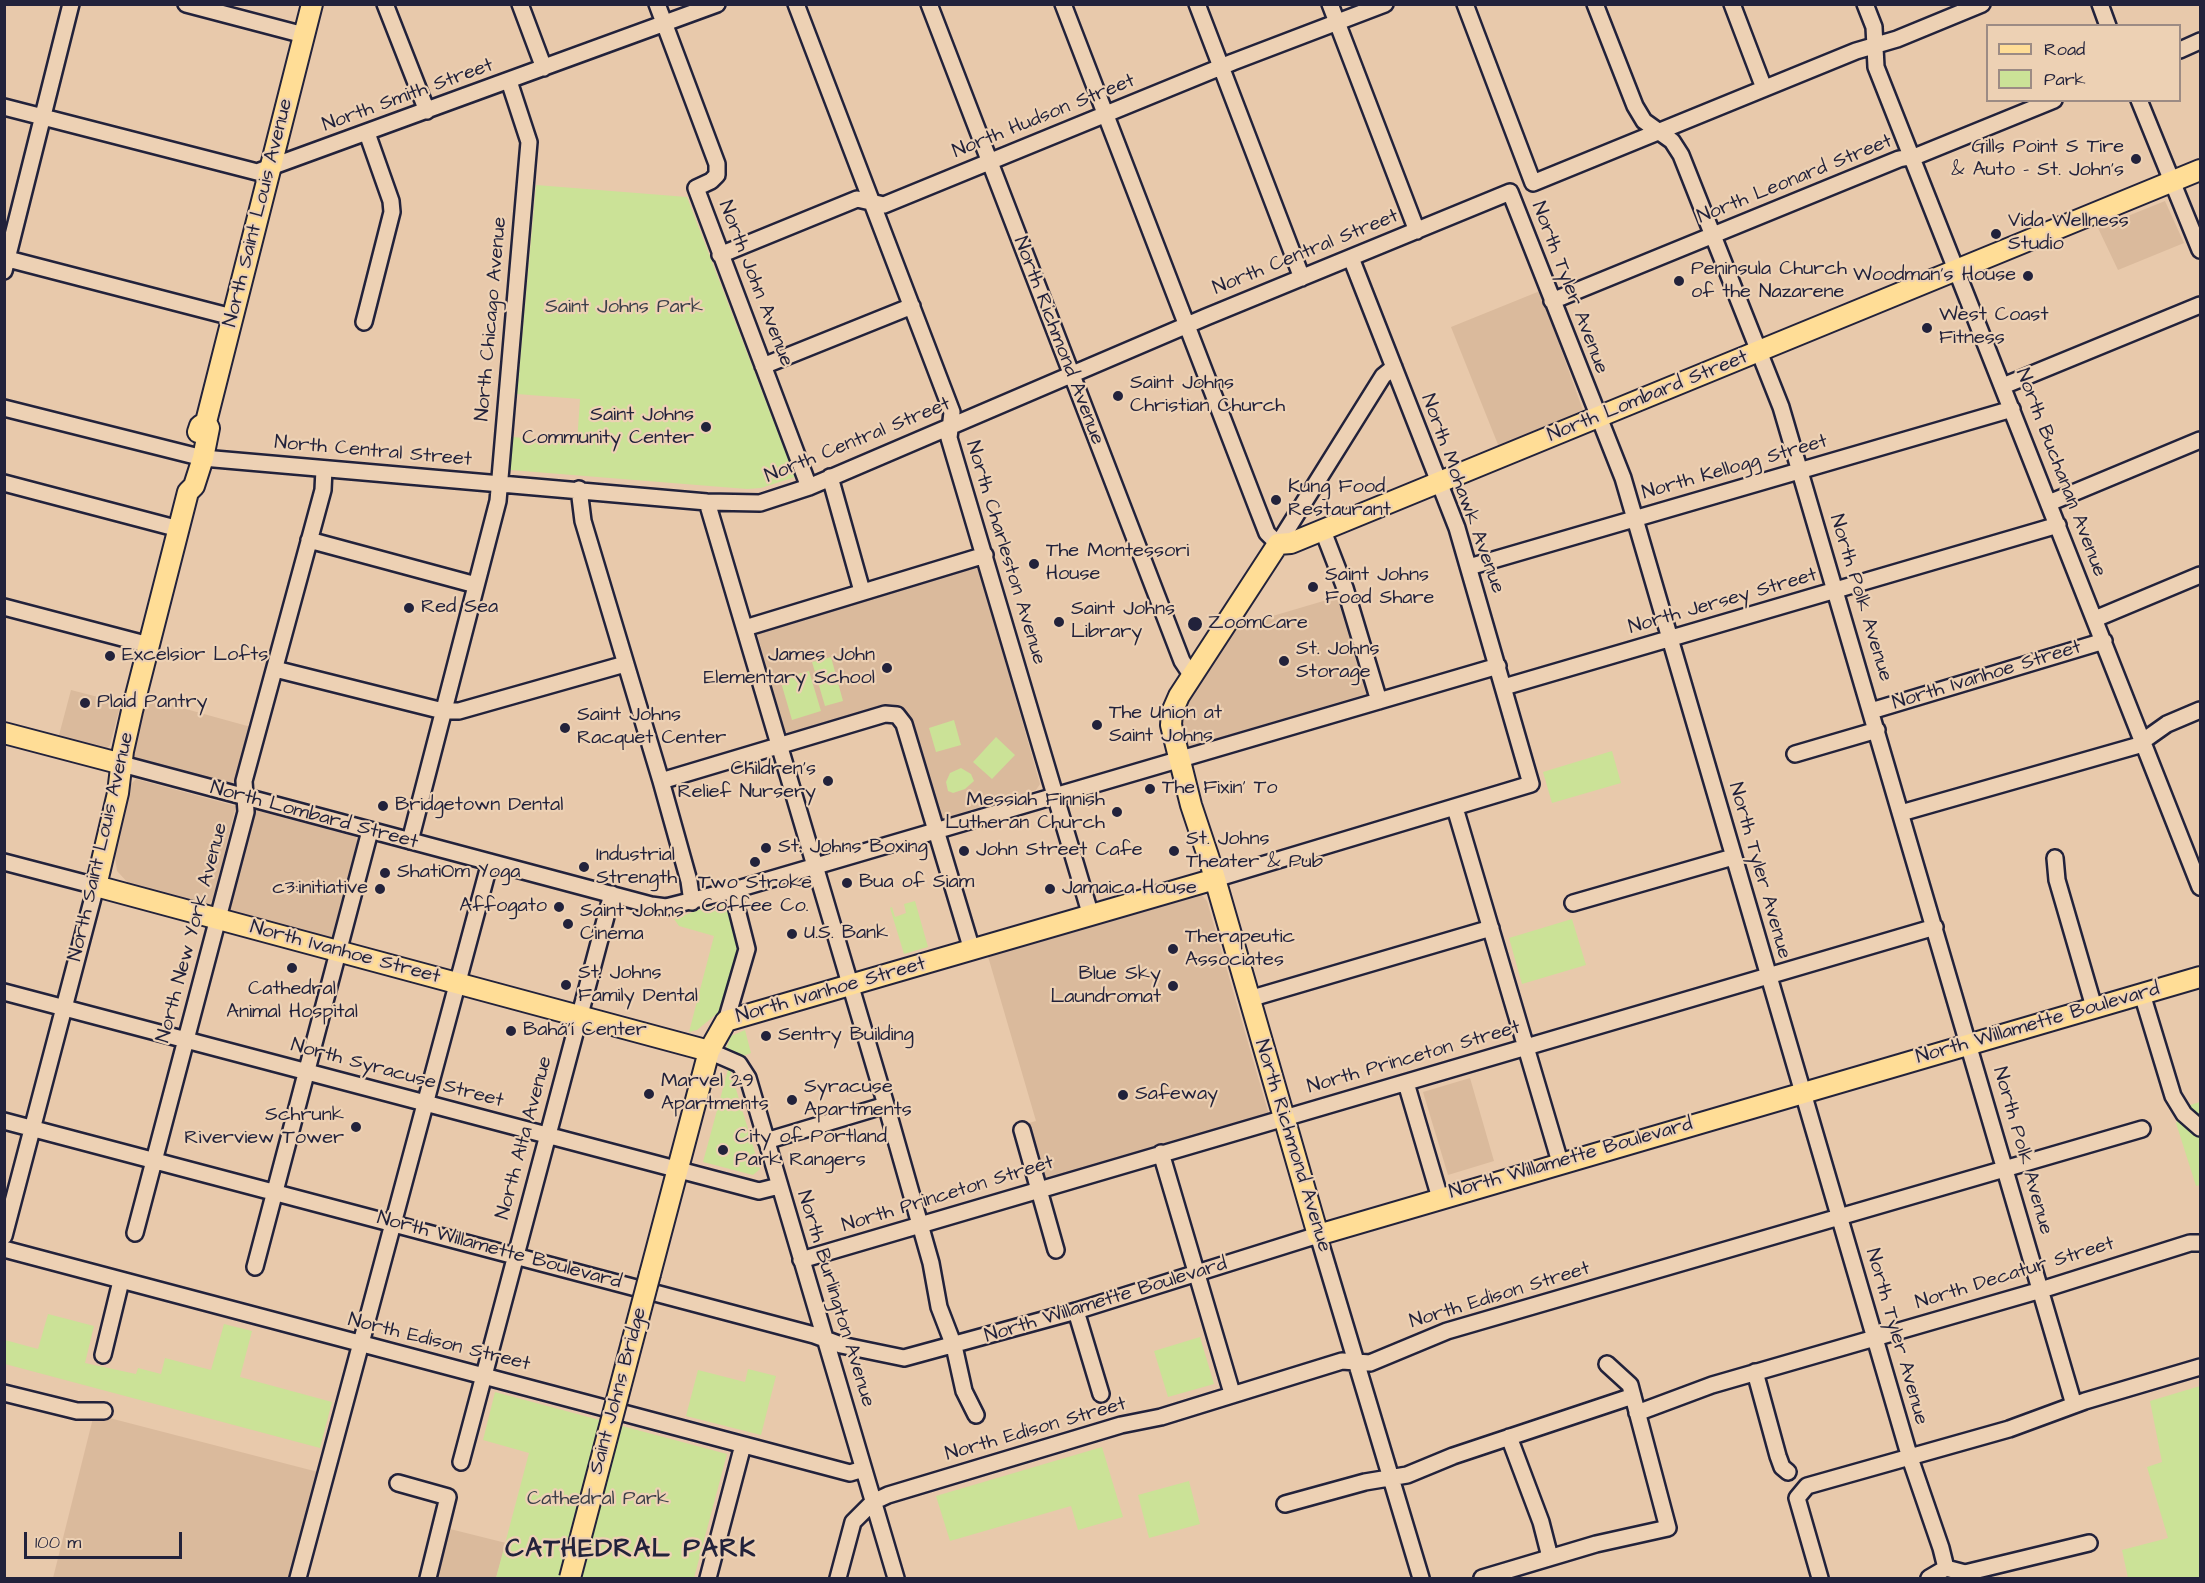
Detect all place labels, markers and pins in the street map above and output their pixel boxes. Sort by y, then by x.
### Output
place label: Gills Point S Tire & Auto - St. John's [1951,136,2124,183]
marker: Gills Point S Tire & Auto - St. John's [2129,152,2143,166]
place label: Vida Wellness Studio [2008,210,2129,257]
marker: Vida Wellness Studio [1989,227,2003,241]
place label: Peninsula Church of the Nazarene [1691,258,1847,305]
place label: Woodman's House [1853,264,2016,288]
marker: Woodman's House [2021,269,2035,283]
marker: Peninsula Church of the Nazarene [1672,274,1686,288]
place label: West Coast Fitness [1939,304,2048,351]
marker: West Coast Fitness [1920,321,1934,335]
place label: Saint Johns Christian Church [1130,372,1285,419]
marker: Saint Johns Christian Church [1111,389,1125,403]
place label: Saint Johns Community Center [522,404,694,451]
marker: Saint Johns Community Center [699,420,713,434]
place label: Kung Food Restaurant [1288,476,1391,523]
marker: Kung Food Restaurant [1269,493,1283,507]
place label: The Montessori House [1046,540,1189,587]
marker: The Montessori House [1027,557,1041,571]
place label: Saint Johns Food Share [1325,564,1434,611]
marker: Saint Johns Food Share [1306,580,1320,594]
place label: Red Sea [421,596,498,620]
place label: Saint Johns Library [1071,598,1175,645]
marker: Red Sea [402,601,416,615]
place label: ZoomCare [1208,612,1308,636]
marker: Saint Johns Library [1052,615,1066,629]
marker: ZoomCare [1186,615,1204,633]
place label: St. Johns Storage [1296,638,1380,685]
place label: Excelsior Lofts [122,644,268,668]
place label: James John Elementary School [703,644,875,691]
marker: Excelsior Lofts [103,649,117,663]
marker: St. Johns Storage [1277,654,1291,668]
marker: James John Elementary School [880,661,894,675]
place label: Plaid Pantry [97,691,207,715]
marker: Plaid Pantry [78,696,92,710]
place label: The Union at Saint Johns [1109,702,1222,749]
place label: Saint Johns Racquet Center [577,704,726,751]
marker: The Union at Saint Johns [1090,718,1104,732]
marker: Saint Johns Racquet Center [558,721,572,735]
place label: Children's Relief Nursery [677,758,816,805]
marker: Children's Relief Nursery [821,774,835,788]
place label: The Fixin' To [1162,777,1277,801]
marker: The Fixin' To [1143,782,1157,796]
place label: Messiah Finnish Lutheran Church [945,789,1105,836]
place label: Bridgetown Dental [395,794,563,818]
marker: Bridgetown Dental [376,799,390,813]
marker: Messiah Finnish Lutheran Church [1110,805,1124,819]
place label: St. Johns Theater & Pub [1186,828,1323,875]
place label: St. Johns Boxing [778,836,928,860]
place label: John Street Cafe [976,839,1142,863]
marker: St. Johns Boxing [759,841,773,855]
place label: Industrial Strength [596,844,677,891]
marker: John Street Cafe [957,844,971,858]
marker: St. Johns Theater & Pub [1167,844,1181,858]
marker: Two Stroke Coffee Co. [748,855,762,869]
marker: Industrial Strength [577,860,591,874]
place label: ShatiOm Yoga [397,861,520,885]
marker: ShatiOm Yoga [378,866,392,880]
place label: Bua of Siam [859,871,974,895]
place label: Two Stroke Coffee Co. [698,872,812,919]
marker: Bua of Siam [840,876,854,890]
place label: c3:initiative [272,877,368,901]
place label: Jamaica House [1062,877,1197,901]
marker: c3:initiative [373,882,387,896]
marker: Jamaica House [1043,882,1057,896]
place label: Affogato [459,895,547,919]
marker: Affogato [552,900,566,914]
place label: Saint Johns Cinema [580,900,684,947]
marker: Saint Johns Cinema [561,917,575,931]
place label: U.S. Bank [804,922,888,946]
place label: Therapeutic Associates [1185,926,1295,973]
marker: U.S. Bank [785,927,799,941]
marker: Therapeutic Associates [1166,942,1180,956]
marker: Cathedral Animal Hospital [285,961,299,975]
place label: St. Johns Family Dental [578,962,698,1009]
place label: Blue Sky Laundromat [1050,963,1161,1010]
place label: Cathedral Animal Hospital [226,978,358,1025]
marker: St. Johns Family Dental [559,978,573,992]
marker: Blue Sky Laundromat [1166,979,1180,993]
place label: Bahá’í Center [523,1019,647,1043]
marker: Bahá’í Center [504,1024,518,1038]
place label: Sentry Building [778,1024,914,1048]
marker: Sentry Building [759,1029,773,1043]
place label: Marvel 29 Apartments [661,1070,769,1117]
place label: Syracuse Apartments [804,1076,912,1123]
place label: Safeway [1135,1083,1218,1107]
marker: Marvel 29 Apartments [642,1087,656,1101]
marker: Safeway [1116,1088,1130,1102]
marker: Syracuse Apartments [785,1093,799,1107]
place label: Schrunk Riverview Tower [184,1104,344,1151]
marker: Schrunk Riverview Tower [349,1120,363,1134]
place label: City of Portland Park Rangers [735,1126,887,1173]
marker: City of Portland Park Rangers [716,1143,730,1157]

